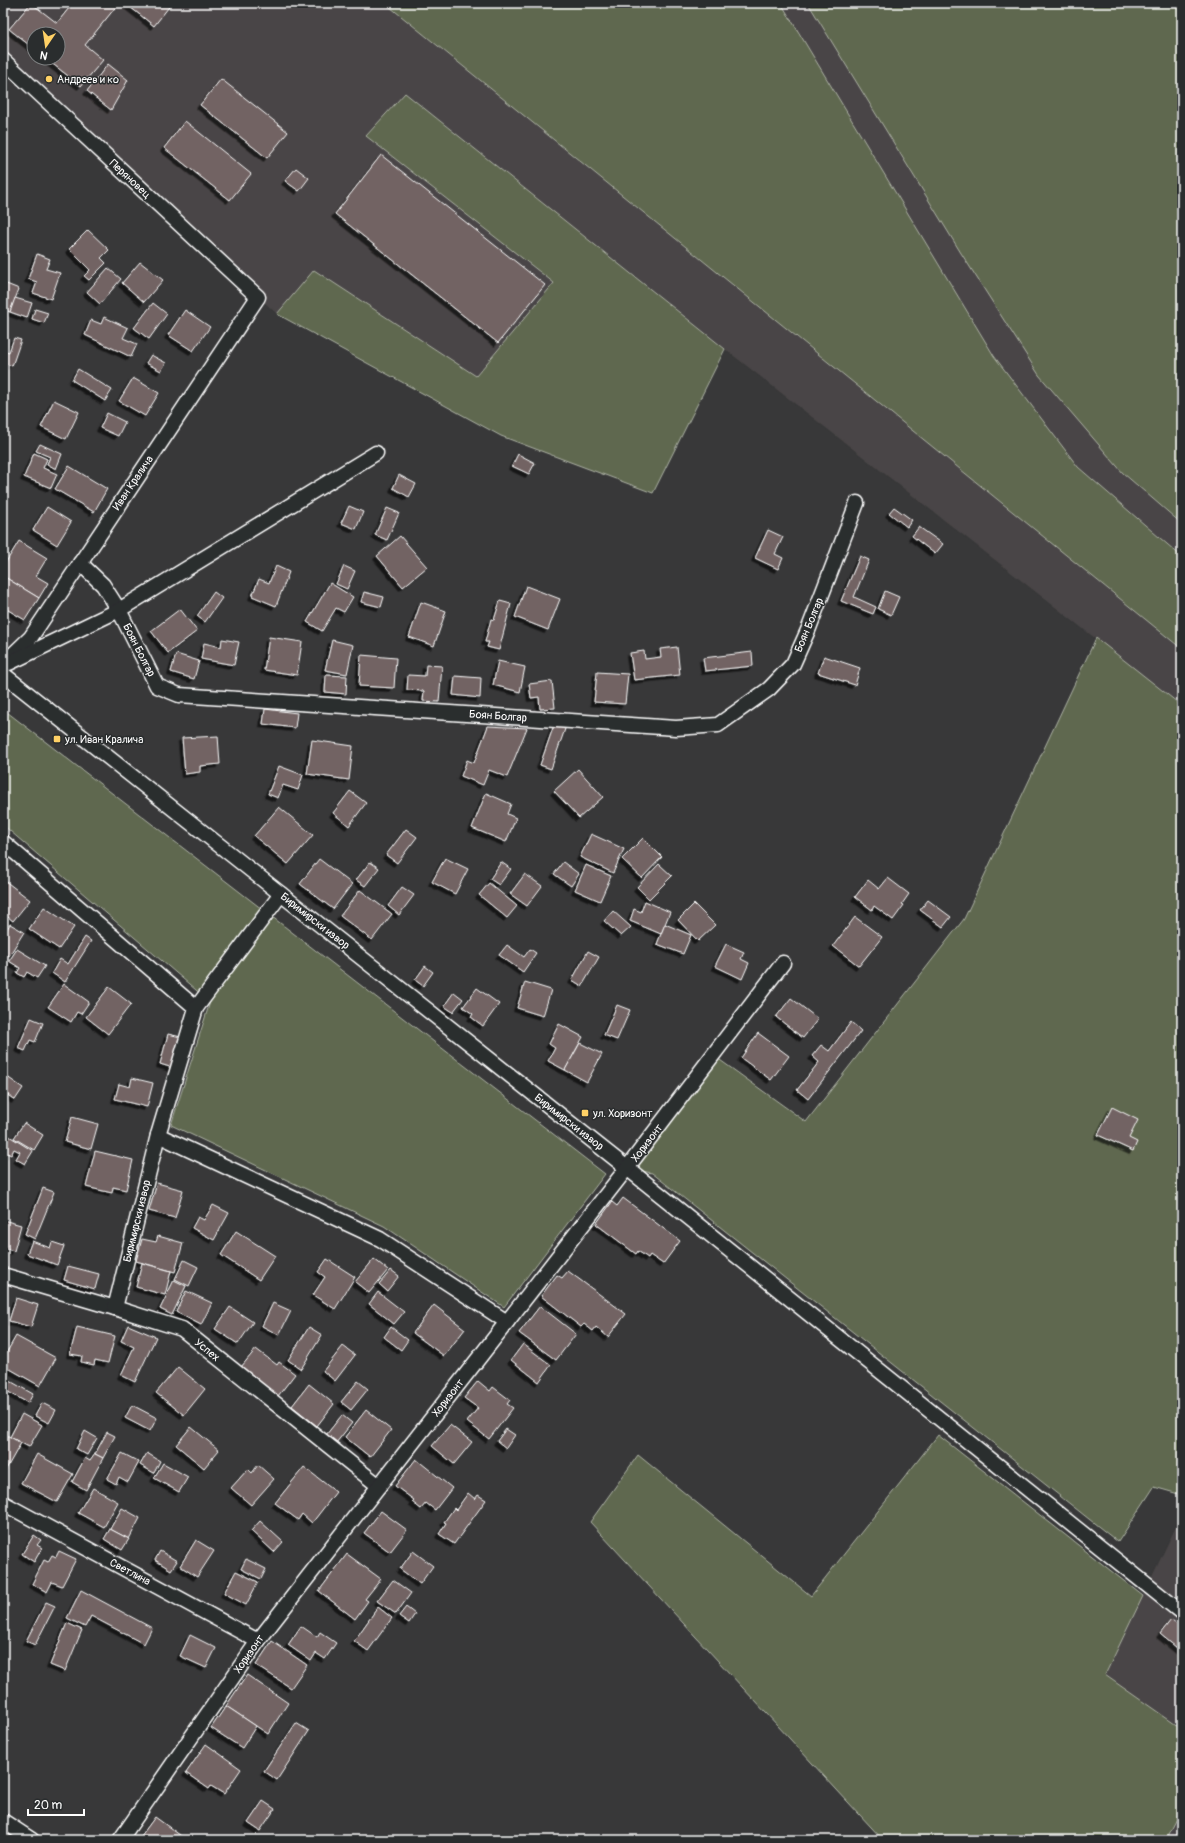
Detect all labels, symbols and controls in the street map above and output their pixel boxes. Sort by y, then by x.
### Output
north arrow [26,26,66,66]
text: N [38,48,49,62]
place label: Андреев и ко [57,73,119,86]
marker: Андреев и ко [44,74,54,84]
street label: Перяновец [107,157,153,201]
street label: Иван Кралича [110,453,156,513]
street label: Боян Болгар [792,596,826,654]
street label: Боян Болгар [120,621,158,679]
street label: Боян Болгар [469,707,527,725]
place label: ул. Иван Кралича [64,733,143,746]
marker: ул. Иван Кралича [52,734,62,744]
street label: Биримирски извор [278,890,352,952]
street label: Биримирски извор [532,1091,606,1153]
place label: ул. Хоризонт [592,1107,653,1120]
marker: ул. Хоризонт [580,1108,590,1118]
street label: Хоризонт [629,1121,666,1165]
street label: Биримирски извор [121,1179,153,1263]
street label: Успех [192,1336,222,1364]
street label: Хоризонт [429,1376,467,1419]
street label: Светлина [107,1556,153,1588]
street label: Хоризонт [231,1632,267,1676]
scale bar [28,1791,84,1817]
text: 20 m [34,1798,63,1813]

